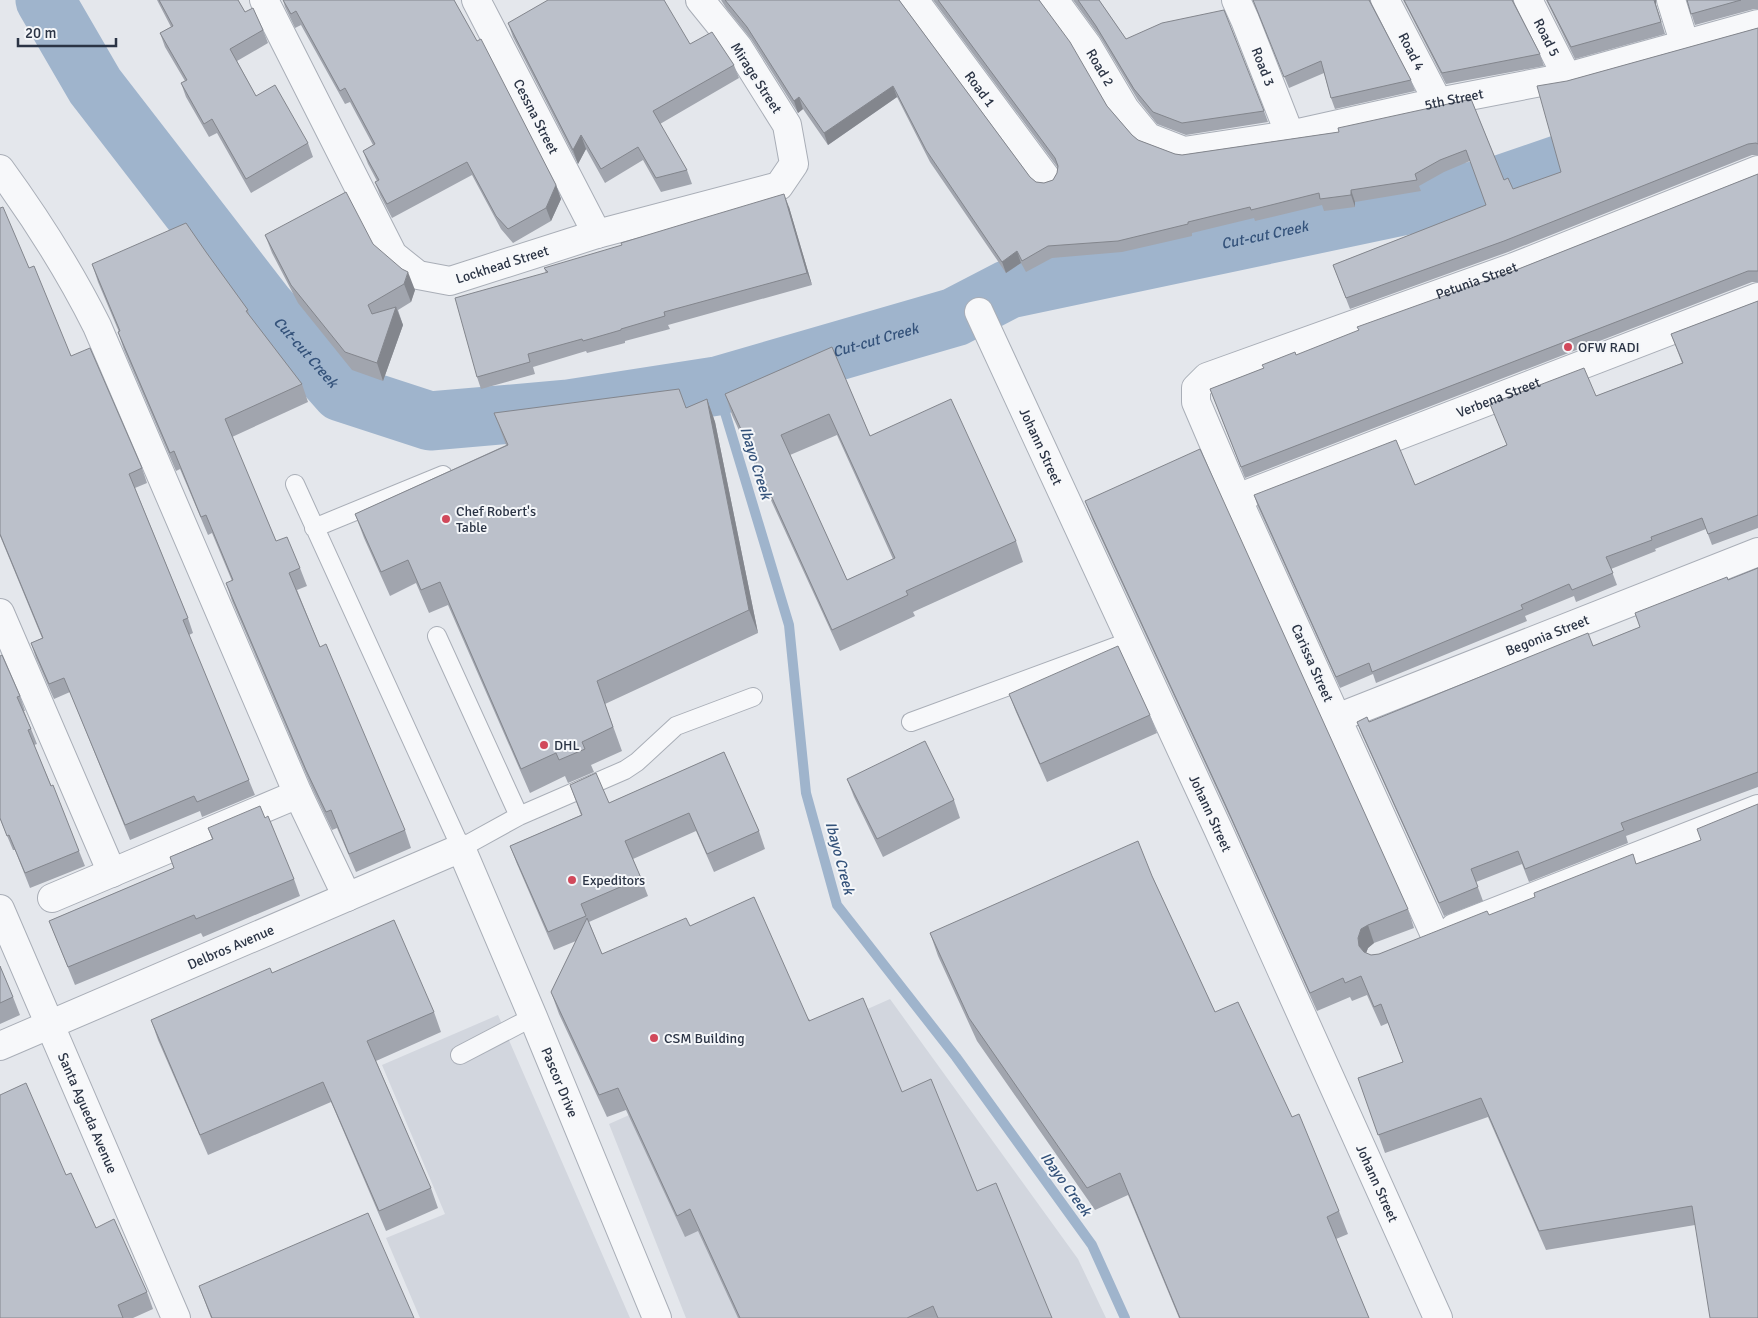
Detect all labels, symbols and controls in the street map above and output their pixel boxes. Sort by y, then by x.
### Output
scale bar [18,15,115,47]
street label: Road 5 [1530,15,1564,59]
text: 20 m [25,24,56,42]
street label: Road 4 [1395,30,1429,74]
street label: Mirage Street [727,39,785,117]
street label: Road 3 [1248,45,1279,89]
street label: Road 2 [1083,46,1118,89]
street label: Road 1 [961,68,999,110]
street label: Cessna Street [510,76,563,157]
street label: 5th Street [1423,85,1485,113]
water label: Cut-cut Creek [1219,217,1311,253]
street label: Lockhead Street [453,242,551,287]
street label: Petunia Street [1433,258,1520,303]
water label: Cut-cut Creek [270,313,343,392]
water label: Cut-cut Creek [830,319,922,361]
place label: OFW RADI [1578,339,1640,356]
marker: OFW RADI [1562,341,1574,353]
street label: Verbena Street [1454,373,1543,421]
street label: Johann Street [1016,405,1066,488]
water label: Ibayo Creek [737,425,776,503]
place label: Chef Robert's Table [456,503,536,536]
marker: Chef Robert's Table [440,513,452,525]
street label: Begonia Street [1503,611,1592,659]
street label: Carissa Street [1287,621,1337,705]
place label: DHL [554,737,580,754]
marker: DHL [538,739,550,751]
street label: Johann Street [1185,772,1236,854]
water label: Ibayo Creek [822,820,859,898]
place label: Expeditors [582,872,645,889]
marker: Expeditors [566,874,578,886]
street label: Delbros Avenue [185,921,277,973]
place label: CSM Building [664,1030,745,1047]
marker: CSM Building [648,1032,660,1044]
street label: Pascor Drive [538,1045,582,1120]
street label: Santa Agueda Avenue [54,1050,121,1176]
street label: Johann Street [1353,1142,1402,1225]
water label: Ibayo Creek [1037,1149,1096,1221]

